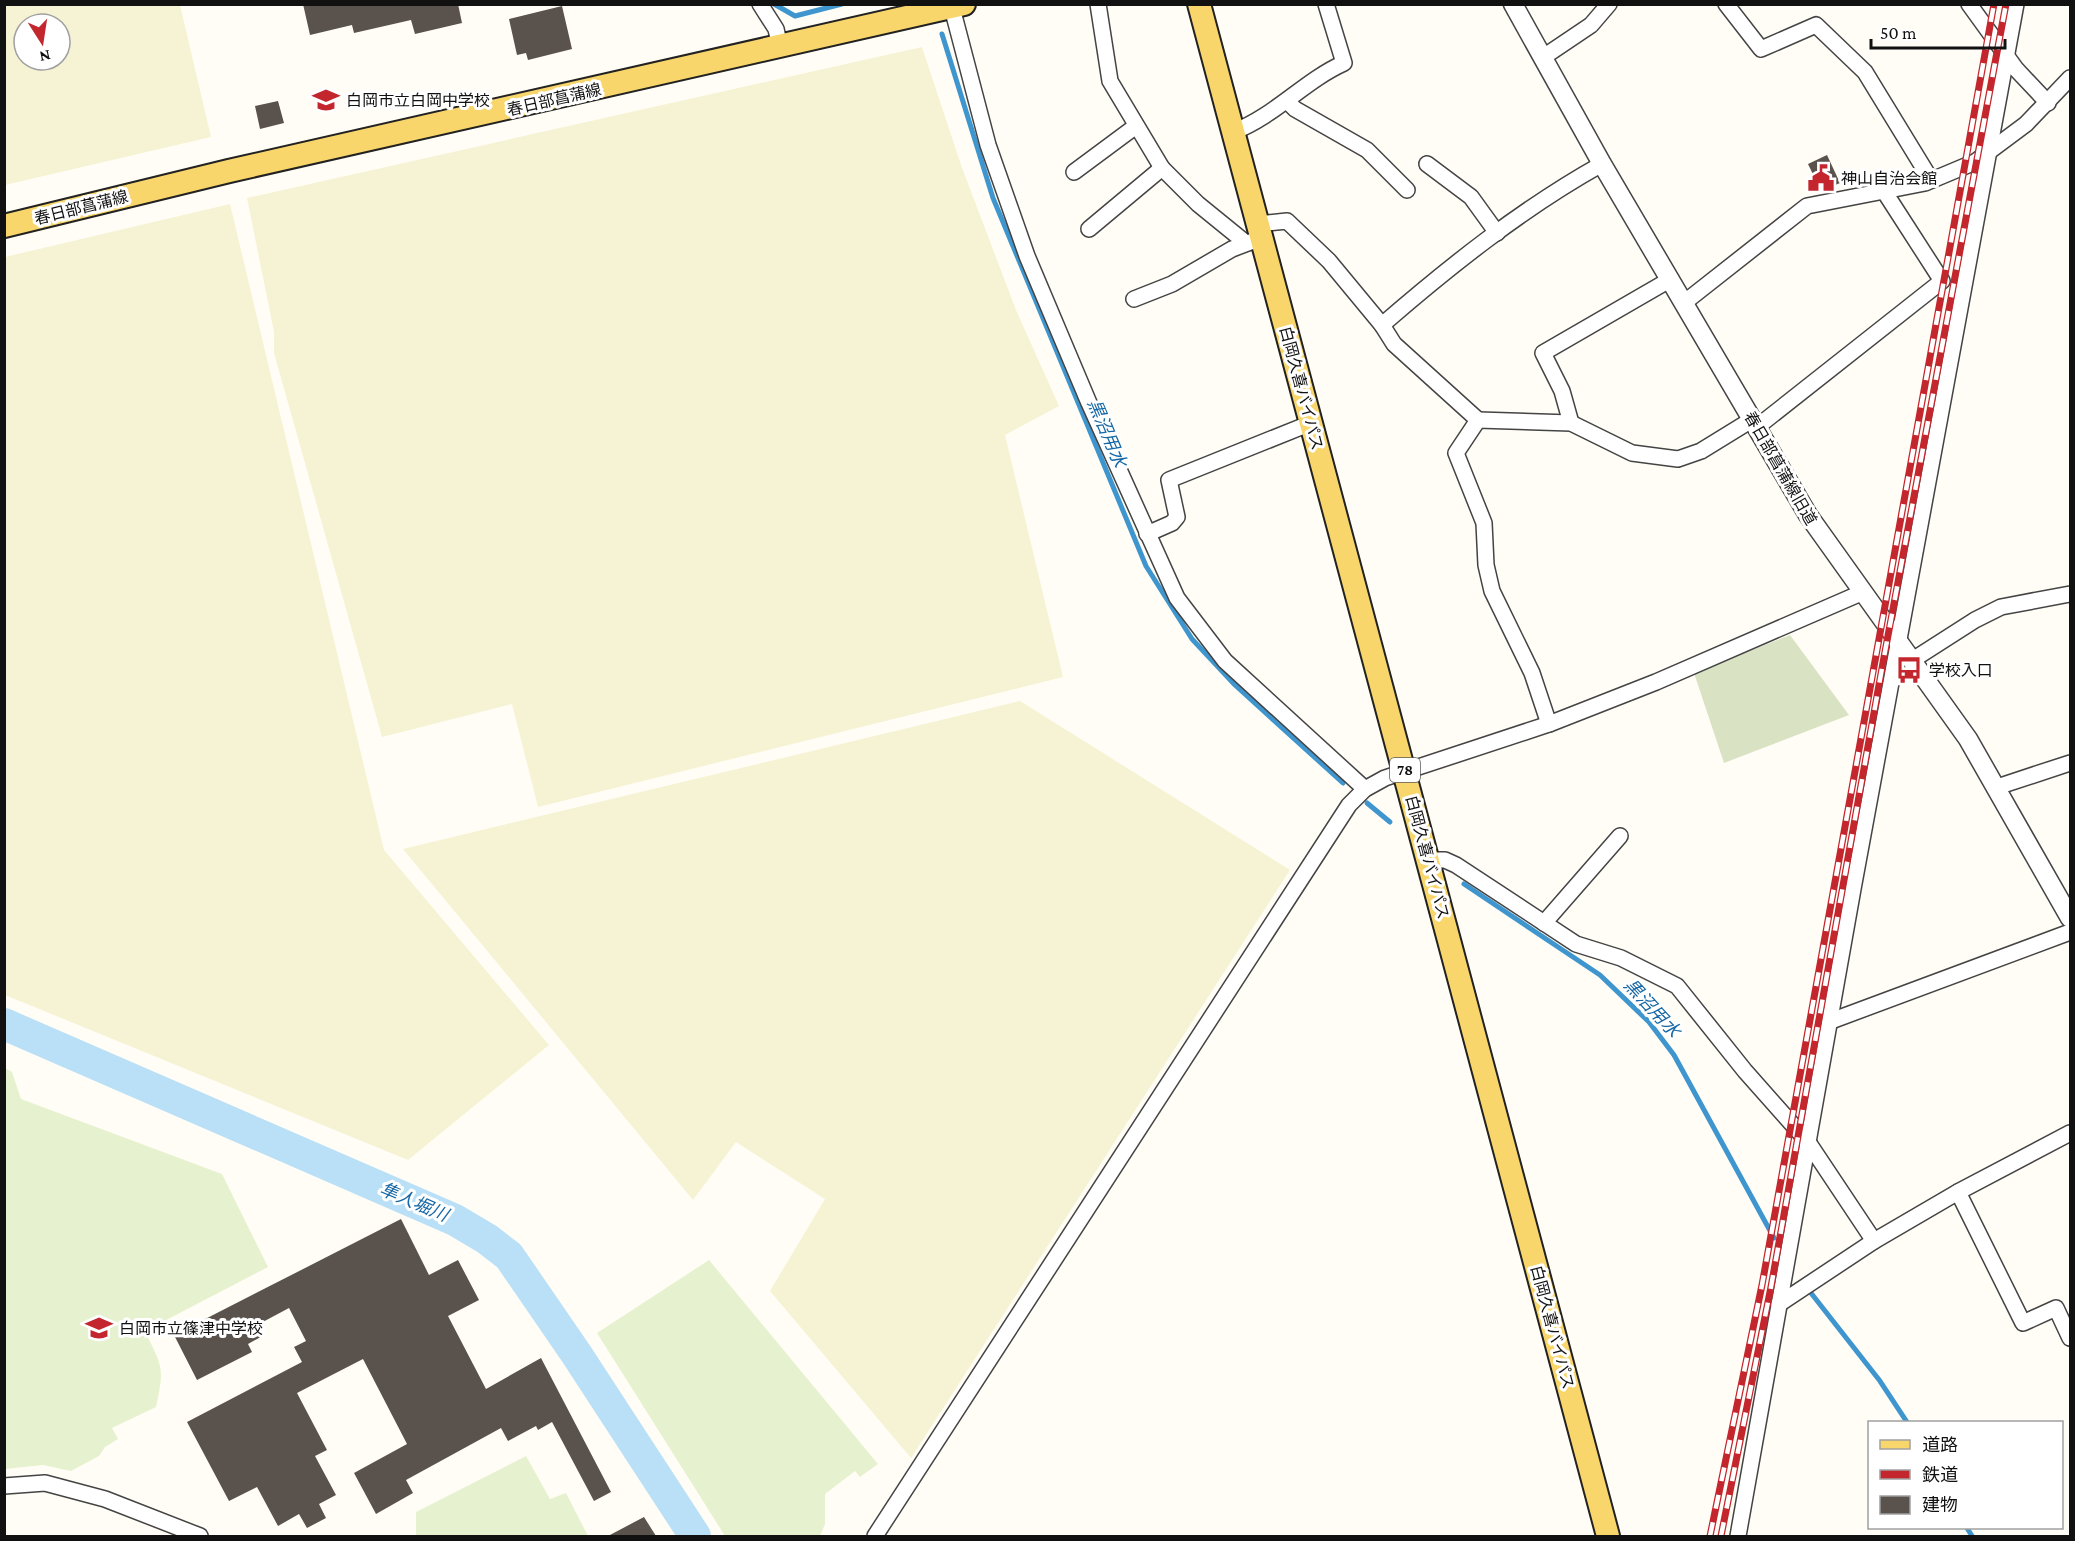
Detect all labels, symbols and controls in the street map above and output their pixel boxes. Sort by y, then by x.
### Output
north arrow [12,12,72,72]
scale bar [1871,12,2004,50]
text: 50 m [1880,23,1917,43]
text: N [38,47,52,66]
street label: 春日部菖蒲線 [505,80,603,119]
school or university icon: 白岡市立白岡中学校 [311,85,341,115]
place label: 白岡市立白岡中学校 [346,92,490,109]
public building icon: 神山自治会館 [1806,163,1836,193]
place label: 神山自治会館 [1841,170,1937,187]
street label: 春日部菖蒲線 [32,188,130,227]
street label: 白岡久喜バイパス [1277,324,1326,452]
water label: 黒沼用水 [1084,396,1131,472]
street label: 春日部菖蒲線旧道 [1741,409,1820,528]
bus stop icon: 学校入口 [1894,655,1924,685]
place label: 学校入口 [1929,662,1993,679]
road number: 78 [1390,758,1420,782]
street label: 白岡久喜バイパス [1403,793,1452,921]
water label: 黒沼用水 [1620,975,1685,1043]
water label: 隼人堀川 [377,1179,453,1226]
street label: 白岡久喜バイパス [1528,1263,1577,1391]
school or university icon: 白岡市立篠津中学校 [84,1313,114,1343]
place label: 白岡市立篠津中学校 [119,1320,263,1337]
legend [1868,1421,2063,1529]
text: 道路 [1922,1435,1958,1455]
text: 鉄道 [1922,1465,1958,1485]
text: 建物 [1922,1495,1958,1515]

